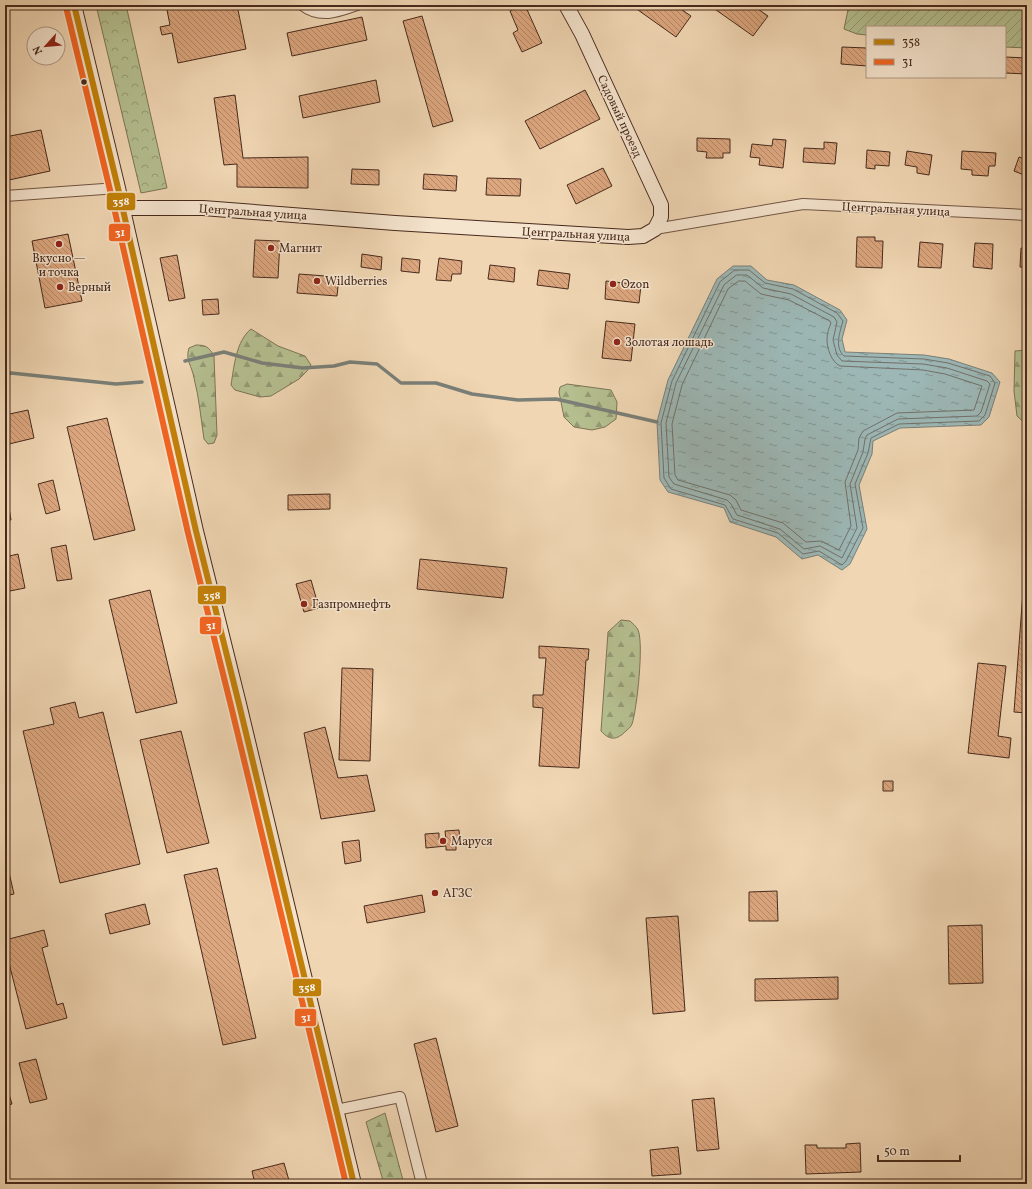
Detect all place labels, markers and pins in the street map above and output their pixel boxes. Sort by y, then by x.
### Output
unlabelled marker [79,77,89,87]
marker: Вкусно — и точка [54,239,64,249]
place label: Магнит [279,241,322,257]
marker: Магнит [266,243,276,253]
place label: Вкусно — и точка [32,251,86,281]
place label: Wildberries [325,274,387,290]
marker: Wildberries [312,276,322,286]
place label: Ozon [621,277,649,293]
marker: Ozon [608,279,618,289]
place label: Верный [68,280,111,296]
marker: Верный [55,282,65,292]
place label: Золотая лошадь [625,335,713,351]
marker: Золотая лошадь [612,337,622,347]
place label: Газпромнефть [312,597,391,613]
marker: Газпромнефть [299,599,309,609]
place label: Маруся [451,834,493,850]
marker: Маруся [438,836,448,846]
place label: АГЗС [443,886,473,902]
marker: АГЗС [430,888,440,898]

